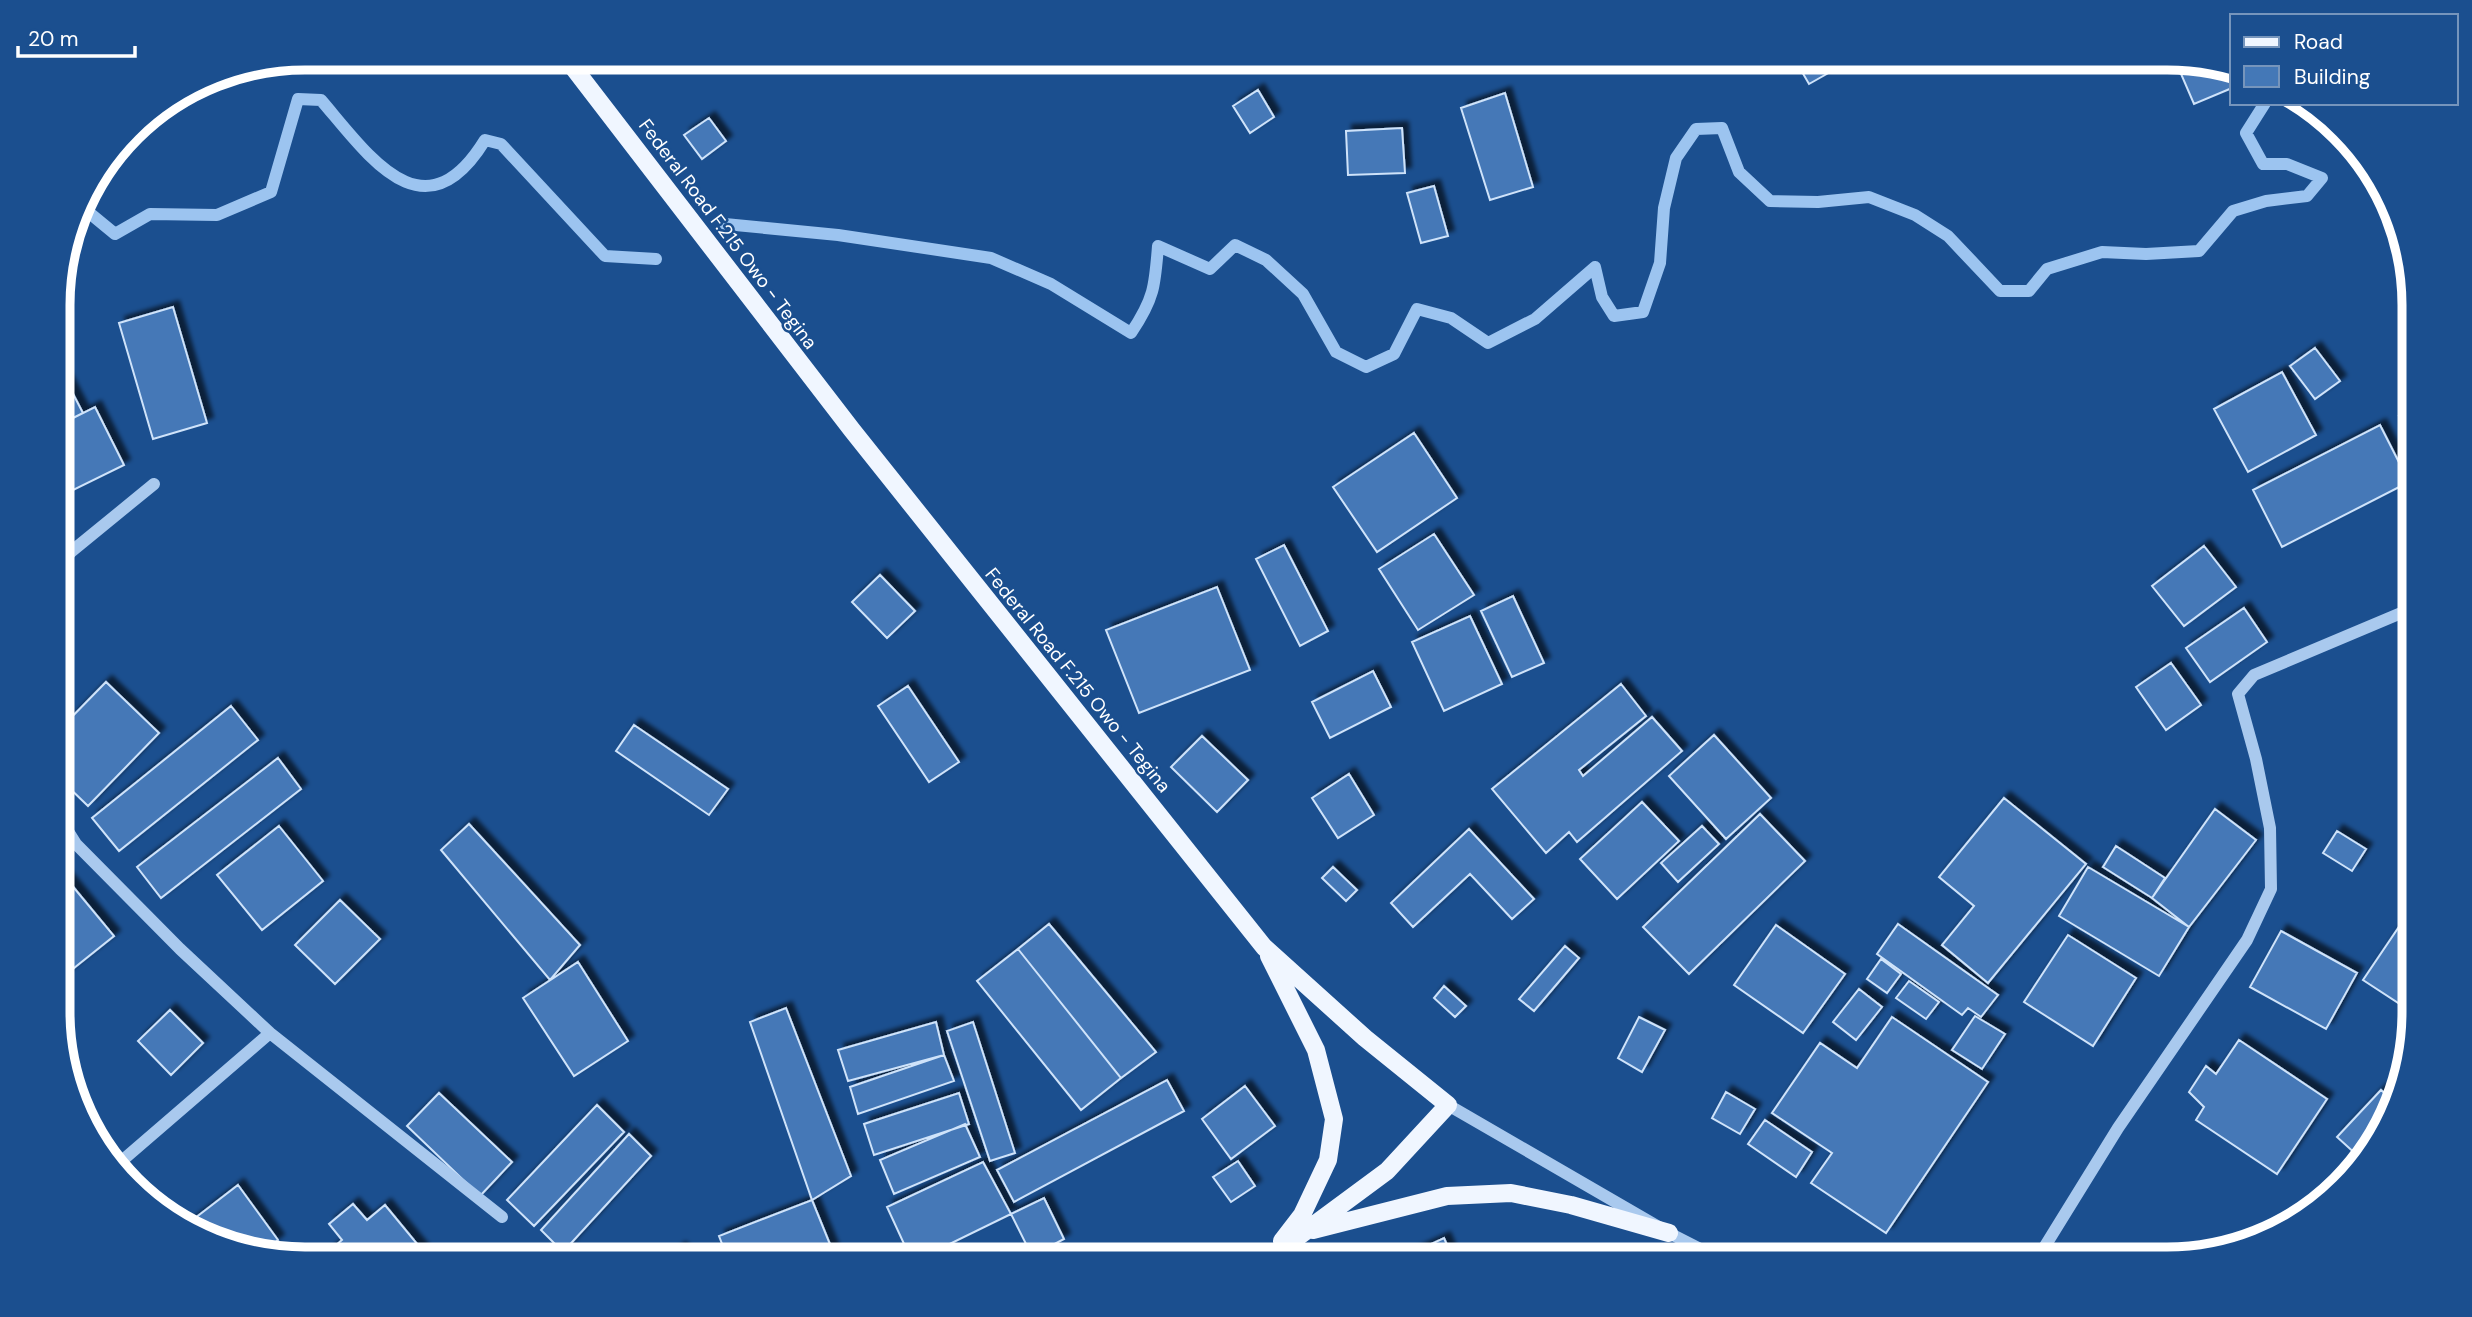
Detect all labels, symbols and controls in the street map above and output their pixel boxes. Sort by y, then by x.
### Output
scale bar [18,14,135,58]
legend [2230,14,2458,105]
text: 20 m [28,25,79,53]
text: Road [2294,28,2343,56]
text: Building [2294,63,2371,91]
street label: Federal Road F.215 Owo - Tegina [633,114,823,354]
street label: Federal Road F.215 Owo - Tegina [980,563,1176,797]

